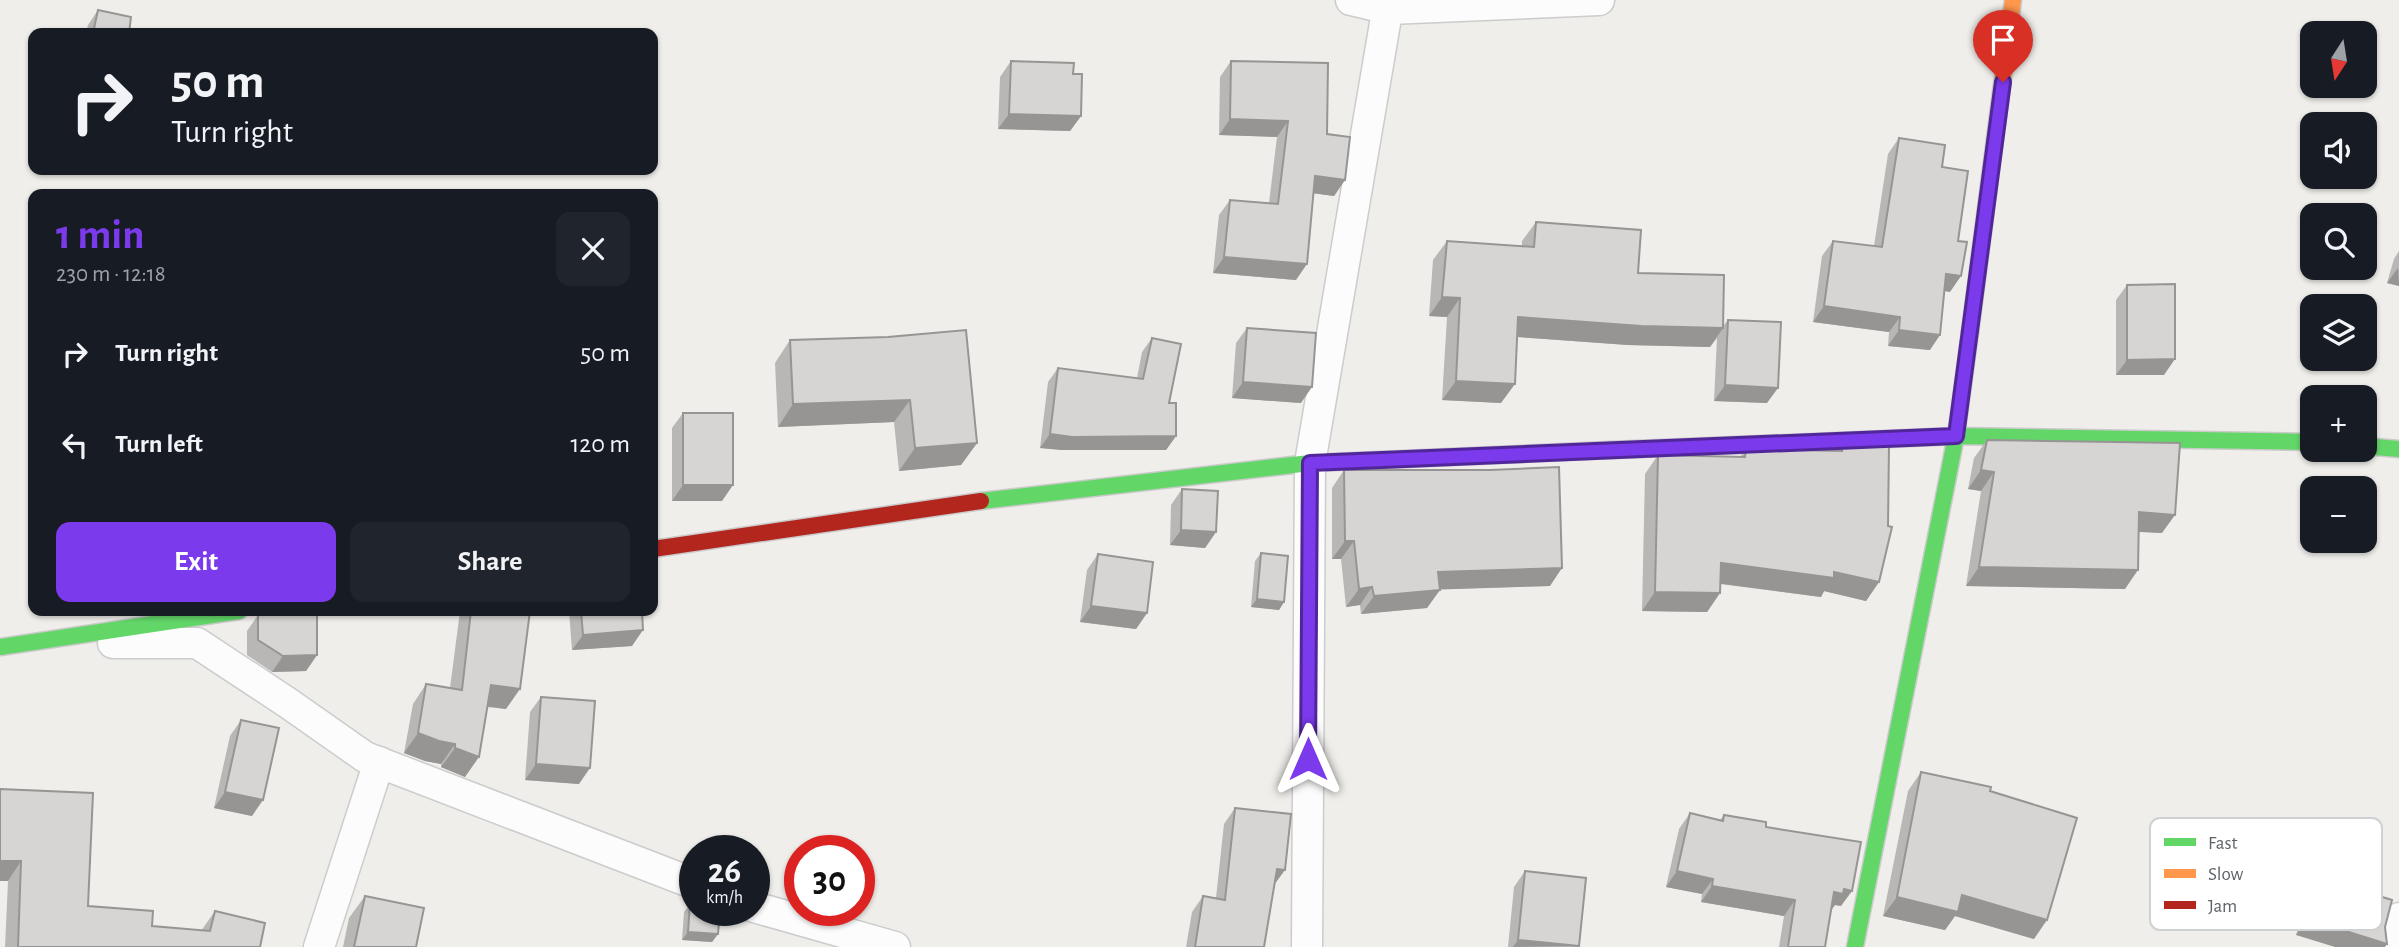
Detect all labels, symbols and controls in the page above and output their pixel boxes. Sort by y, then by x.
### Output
pin [1973,10,2033,82]
icon: arrive [1984,21,2022,59]
north arrow [2300,21,2376,98]
map controls [2300,21,2377,553]
icon: right [56,56,147,147]
text: 50 m [171,58,265,107]
button: sound [2300,112,2377,189]
text: Turn right [171,116,293,148]
button: search [2300,203,2377,280]
button: close [556,212,630,286]
text: 1 min [56,214,145,256]
text: 230 m · 12:18 [56,263,166,286]
button: layers [2300,294,2377,371]
icon: right [56,335,94,373]
text: Turn right [115,340,218,366]
text: 50 m [580,340,630,366]
button: + [2300,385,2377,462]
icon: left [56,426,94,464]
text: Turn left [115,431,203,457]
text: 120 m [570,431,630,457]
button: − [2300,476,2377,553]
button: Exit [56,522,336,602]
button: Share [350,522,630,602]
position arrow [1271,722,1345,796]
legend [2150,818,2382,930]
text: Fast [2208,834,2238,853]
speed limit sign: 30 [784,835,875,926]
text: 26 [708,854,741,889]
text: Slow [2208,865,2244,884]
text: km/h [706,889,743,907]
text: Jam [2208,897,2237,916]

